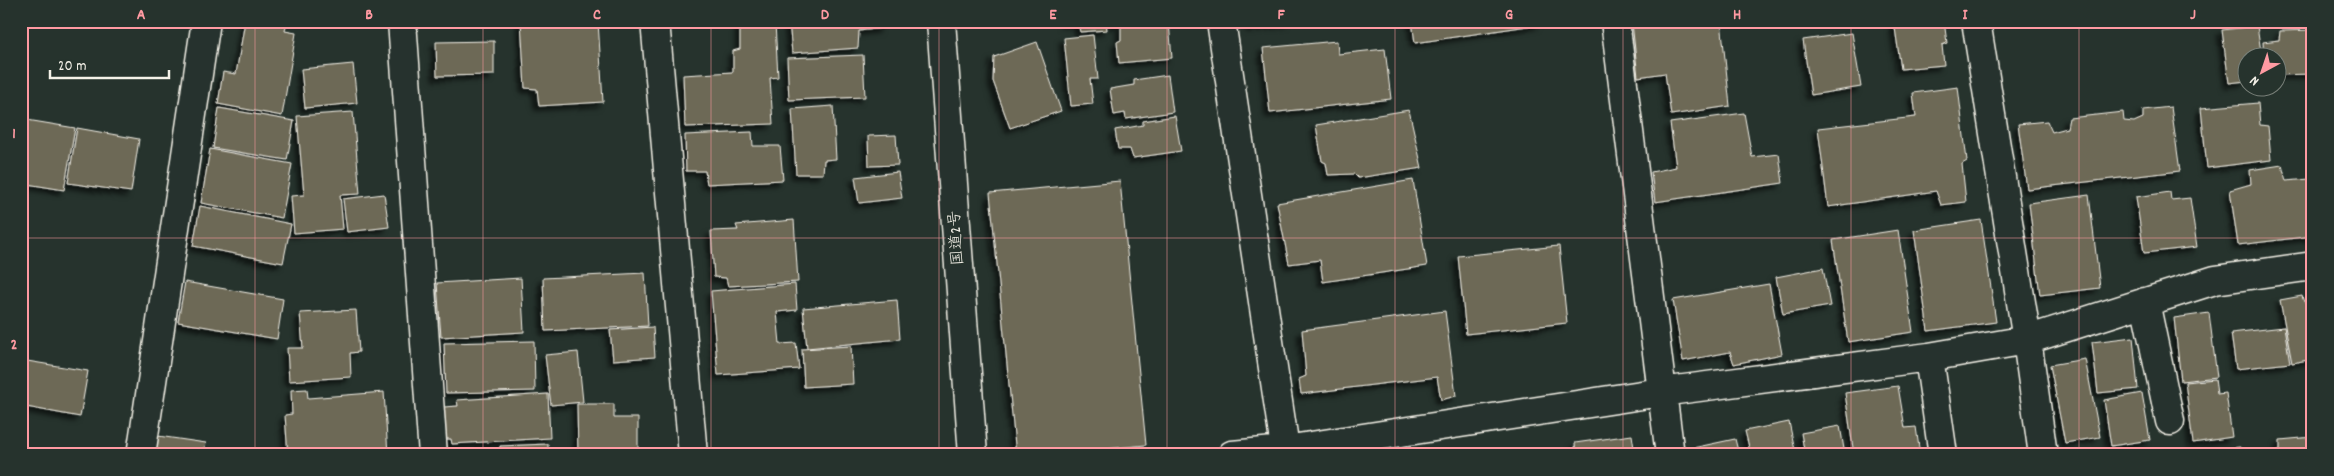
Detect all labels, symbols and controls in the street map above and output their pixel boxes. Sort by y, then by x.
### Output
text: A [137,4,146,27]
text: B [365,4,373,27]
text: C [593,4,601,27]
text: D [821,4,830,27]
text: E [1049,4,1057,27]
text: F [1277,4,1285,27]
text: G [1505,4,1513,27]
text: H [1733,4,1741,27]
text: I [1963,4,1969,27]
text: J [2190,4,2196,27]
scale bar [50,48,169,80]
north arrow [2236,48,2286,98]
text: 20 m [58,56,86,78]
text: N [2246,70,2264,90]
text: 1 [12,123,16,146]
street label: 国道2号 [944,210,970,266]
text: 2 [11,334,18,357]

